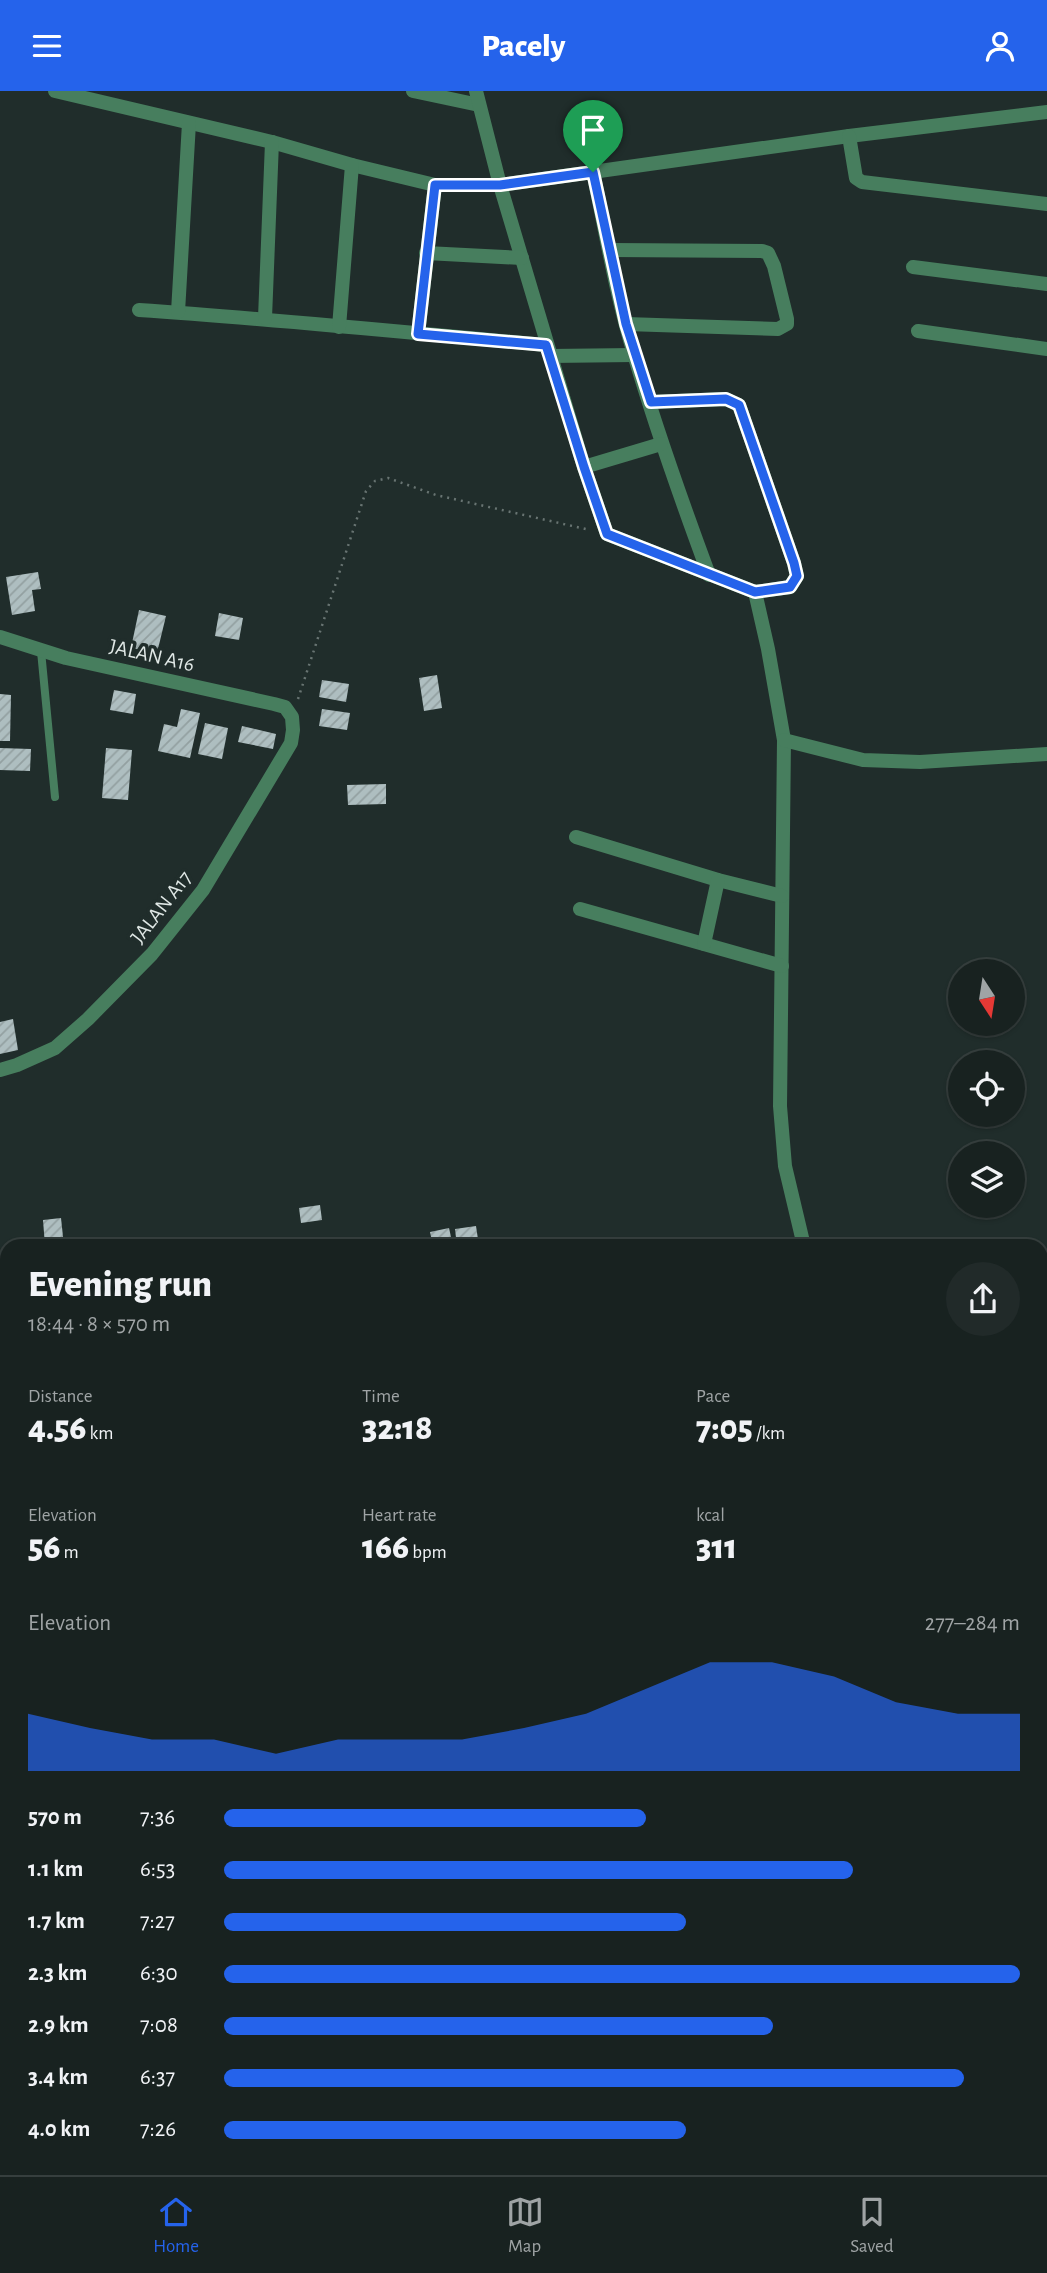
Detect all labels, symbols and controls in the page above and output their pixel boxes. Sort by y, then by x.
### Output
icon: menu [28,27,66,65]
icon: person [981,27,1019,65]
text: Pacely [482,30,565,62]
pin [563,100,623,172]
icon: arrive [574,111,612,149]
street label: JALAN A16 [107,636,196,675]
street label: JALAN A17 [127,867,196,947]
north arrow [948,959,1026,1036]
map controls [948,959,1025,1218]
button: locate [948,1050,1025,1127]
button: layers [948,1141,1025,1218]
button: share [946,1262,1020,1336]
text: Evening run [28,1266,212,1304]
text: 18:44 · 8 × 570 m [28,1313,170,1336]
text: Distance [28,1387,92,1406]
text: Time [362,1387,400,1406]
text: Pace [696,1387,730,1406]
text: 4.56 [28,1411,86,1446]
text: 32:18 [362,1411,433,1446]
text: 7:05 [696,1411,753,1446]
text: km [86,1424,113,1443]
text: /km [753,1424,785,1443]
text: Elevation [28,1506,97,1525]
text: Heart rate [362,1506,437,1525]
text: kcal [696,1506,725,1525]
text: 56 [28,1530,60,1565]
text: 166 [362,1530,409,1565]
text: 311 [696,1530,737,1565]
text: m [60,1543,79,1562]
text: bpm [409,1543,447,1562]
text: Elevation [28,1612,111,1635]
text: 277–284 m [925,1612,1020,1635]
text: 570 m [28,1806,82,1829]
text: 7:36 [140,1806,175,1829]
text: 1.1 km [28,1858,83,1881]
text: 6:53 [140,1858,175,1881]
text: 1.7 km [28,1910,85,1933]
text: 7:27 [140,1910,175,1933]
text: 2.3 km [28,1962,87,1985]
text: 6:30 [140,1962,178,1985]
text: 2.9 km [28,2014,89,2037]
text: 7:08 [140,2014,178,2037]
text: 3.4 km [28,2066,88,2089]
text: 6:37 [140,2066,175,2089]
text: 4.0 km [28,2118,90,2141]
text: 7:26 [140,2118,176,2141]
tab: Home [153,2193,199,2258]
tab: Map [506,2193,544,2258]
tab: Saved [850,2193,894,2258]

